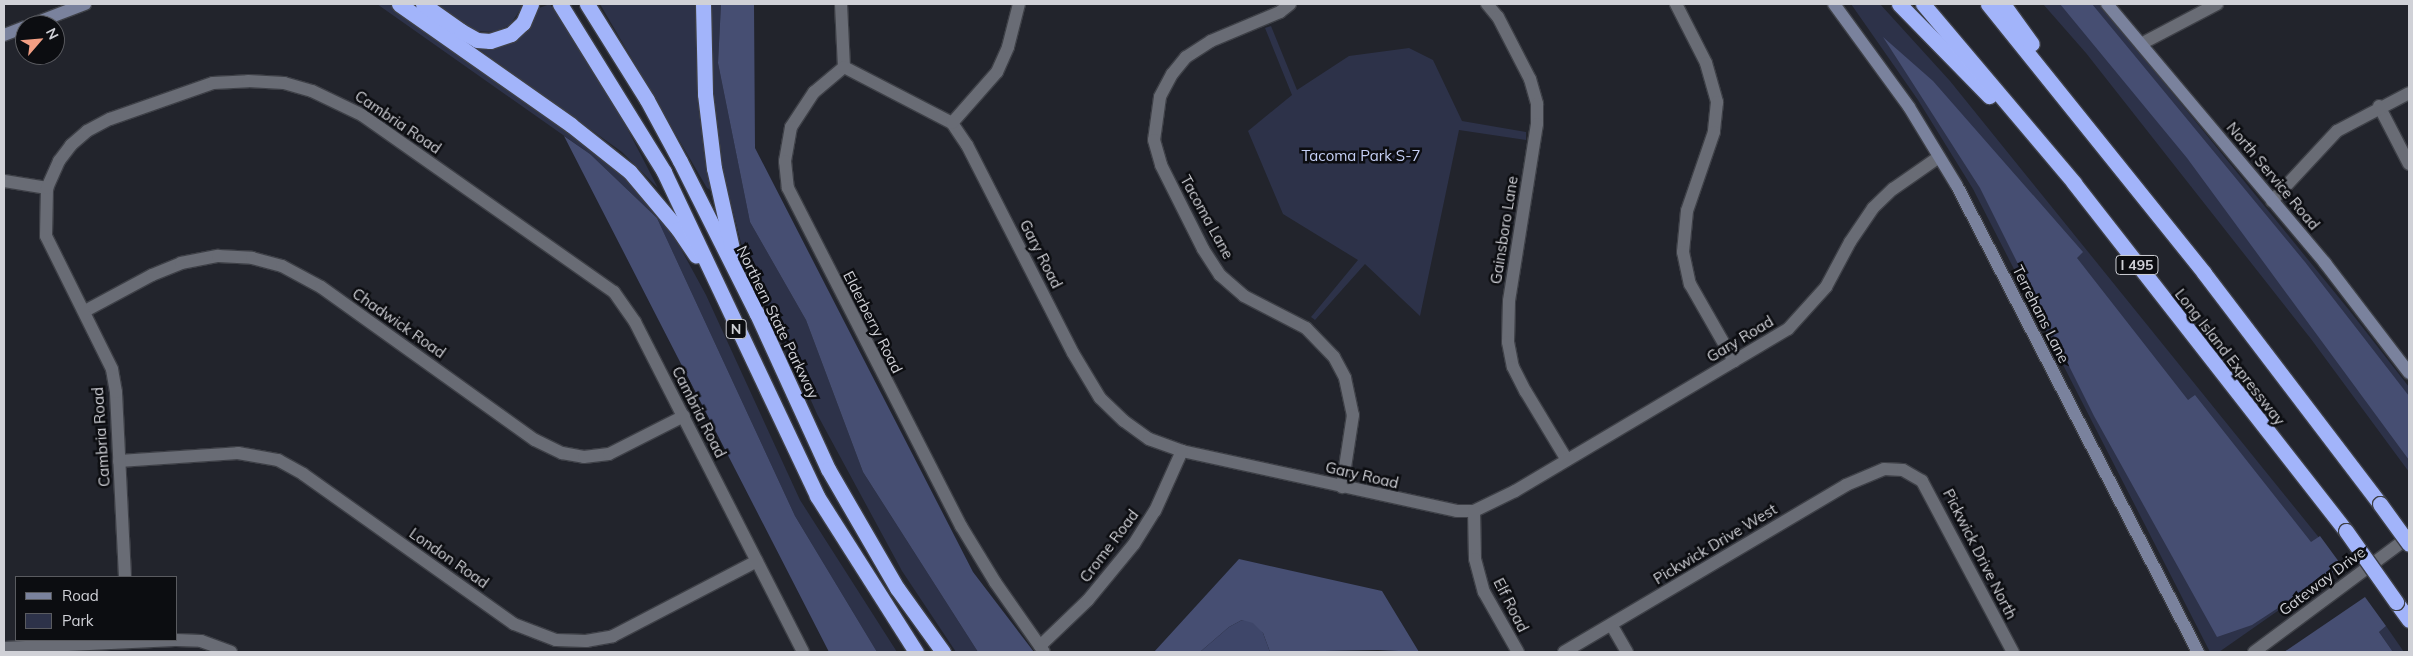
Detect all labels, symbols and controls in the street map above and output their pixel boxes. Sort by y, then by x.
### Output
north arrow [15,15,65,65]
text: N [42,25,63,42]
street label: Cambria Road [352,87,444,157]
street label: North Service Road [2223,119,2323,233]
park label: Tacoma Park S-7 [1301,147,1421,165]
street label: Tacoma Lane [1177,172,1237,262]
street label: Gainsboro Lane [1487,175,1521,285]
street label: Gary Road [1016,217,1066,291]
street label: Northern State Parkway [733,243,823,401]
road number: I 495 [2114,254,2160,276]
street label: Terrehans Lane [2009,262,2073,366]
street label: Elderberry Road [840,268,906,376]
street label: Chadwick Road [349,284,449,362]
street label: Long Island Expressway [2171,285,2289,429]
street label: Gary Road [1703,312,1777,366]
road number: N [725,318,747,340]
street label: Cambria Road [668,363,730,461]
street label: Cambria Road [89,387,113,487]
street label: Gary Road [1324,458,1400,492]
street label: Pickwick Drive North [1939,486,2021,622]
street label: Pickwick Drive West [1650,500,1780,588]
street label: Crome Road [1076,506,1142,586]
street label: London Road [406,524,492,592]
street label: Gateway Drive [2275,543,2369,619]
street label: Elf Road [1490,575,1532,635]
legend [15,576,178,641]
text: Road [62,586,99,605]
text: Park [62,611,94,630]

